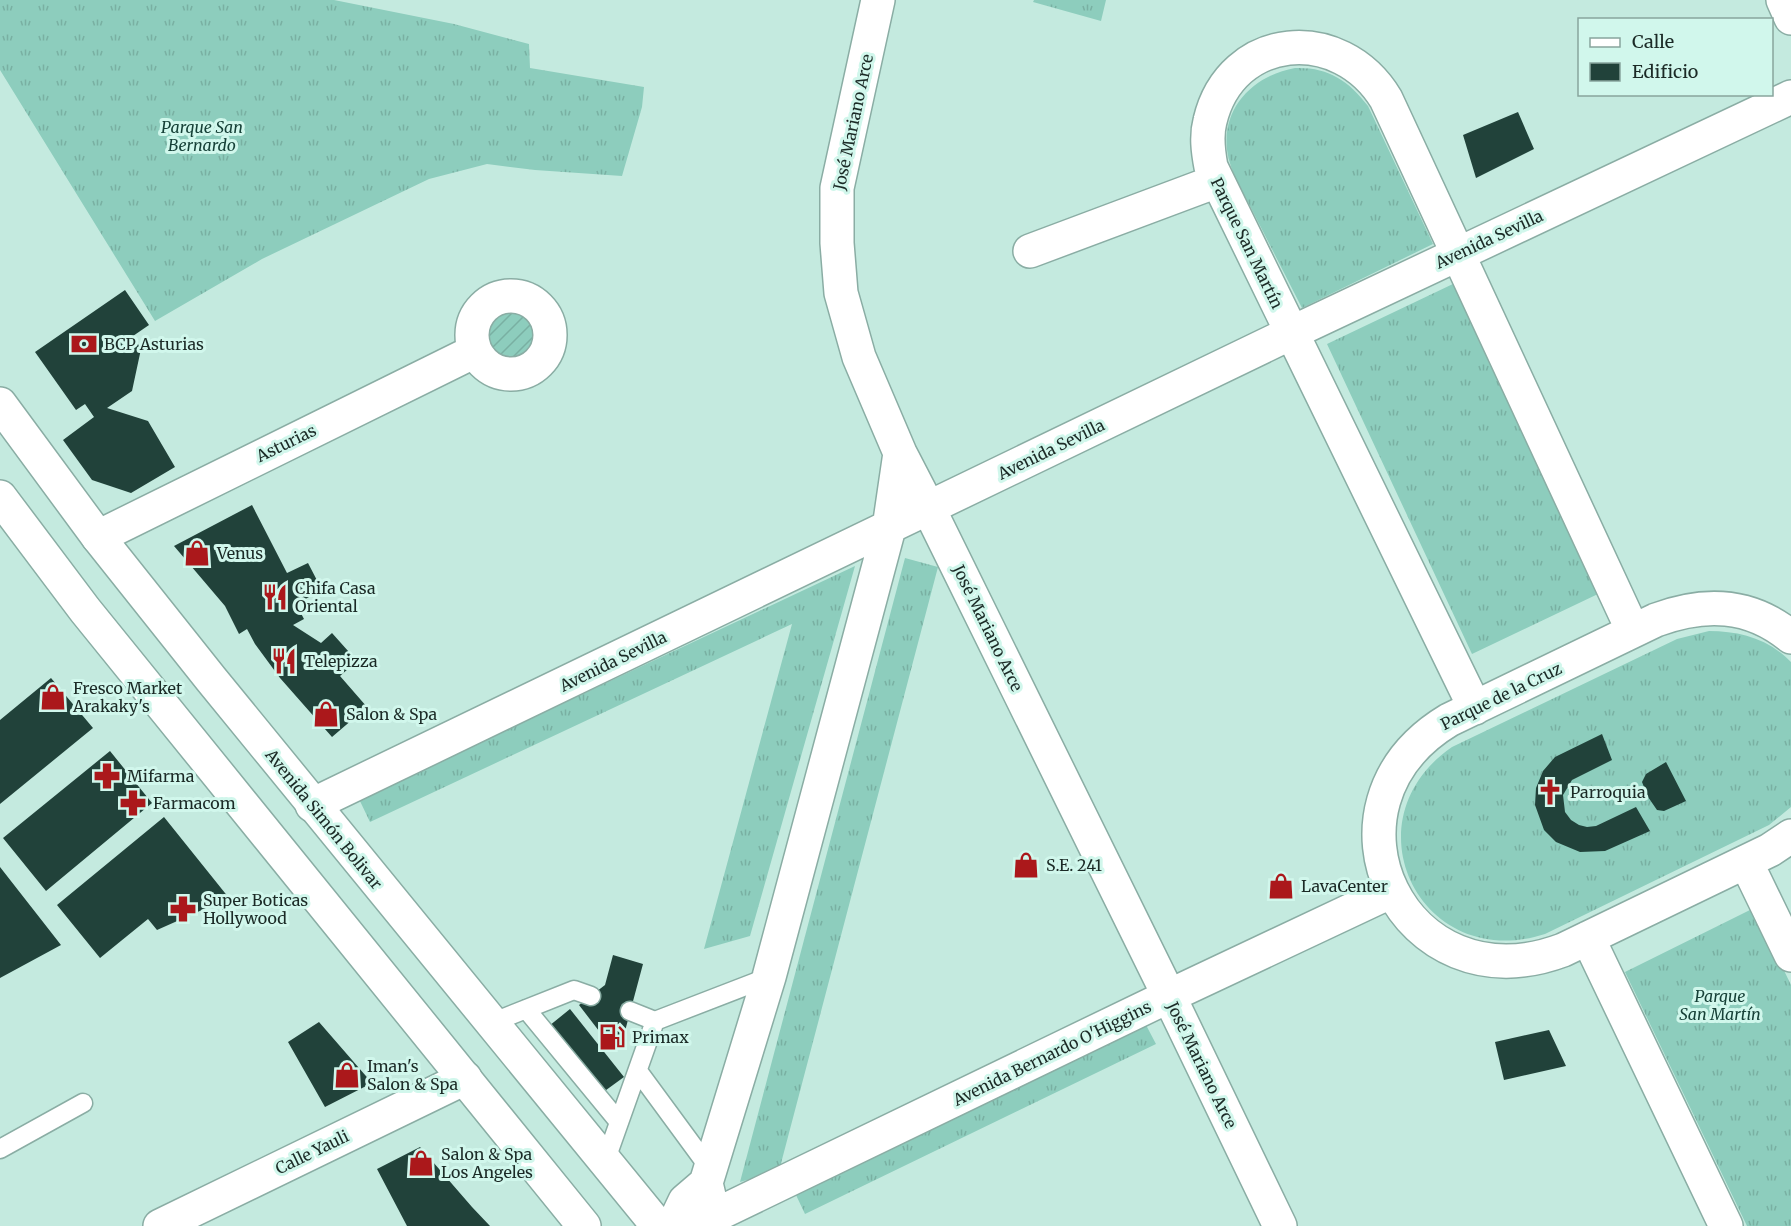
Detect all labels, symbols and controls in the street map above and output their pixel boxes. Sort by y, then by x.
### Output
legend [1578,18,1773,96]
text: Calle [1632,30,1674,53]
street label: José Mariano Arce [829,52,877,193]
text: Edificio [1632,60,1698,83]
park label: Parque San Bernardo [161,117,243,155]
street label: Parque San Martín [1207,174,1288,312]
street label: Avenida Sevilla [1431,205,1546,273]
bank icon: BCP Asturias [69,329,99,359]
place label: BCP Asturias [104,334,204,354]
street label: Avenida Sevilla [993,414,1108,484]
street label: Asturias [252,420,319,467]
shop icon: Venus [182,538,212,568]
place label: Venus [216,543,263,563]
street label: José Mariano Arce [948,561,1027,695]
place label: Chifa Casa Oriental [295,578,376,616]
restaurant icon: Chifa Casa Oriental [260,582,290,612]
street label: Avenida Sevilla [555,626,670,696]
restaurant icon: Telepizza [269,646,299,676]
place label: Telepizza [304,651,378,671]
street label: Parque de la Cruz [1437,658,1565,734]
place label: Fresco Market Arakaky's [72,678,183,716]
shop icon: Fresco Market Arakaky's [38,682,68,712]
shop icon: Salon & Spa [311,699,341,729]
place label: Salon & Spa [346,704,437,724]
street label: Avenida Simón Bolivar [261,744,387,893]
pharmacy icon: Mifarma [92,761,122,791]
place label: Mifarma [127,766,195,786]
church icon: Parroquia [1535,777,1565,807]
place label: Parroquia [1570,782,1646,802]
pharmacy icon: Farmacom [118,788,148,818]
place label: Farmacom [153,793,236,813]
shop icon: S.E. 241 [1011,850,1041,880]
place label: S.E. 241 [1046,855,1102,875]
shop icon: LavaCenter [1266,871,1296,901]
place label: LavaCenter [1301,876,1388,896]
place label: Super Boticas Hollywood [203,890,308,928]
pharmacy icon: Super Boticas Hollywood [168,894,198,924]
park label: Parque San Martín [1679,986,1761,1024]
street label: Avenida Bernardo O'Higgins [949,996,1154,1110]
street label: José Mariano Arce [1162,998,1241,1132]
fuel station icon: Primax [597,1022,627,1052]
place label: Primax [632,1027,689,1047]
place label: Iman's Salon & Spa [367,1056,458,1094]
shop icon: Iman's Salon & Spa [332,1060,362,1090]
street label: Calle Yauli [272,1126,352,1178]
place label: Salon & Spa Los Angeles [441,1144,533,1182]
shop icon: Salon & Spa Los Angeles [406,1148,436,1178]

